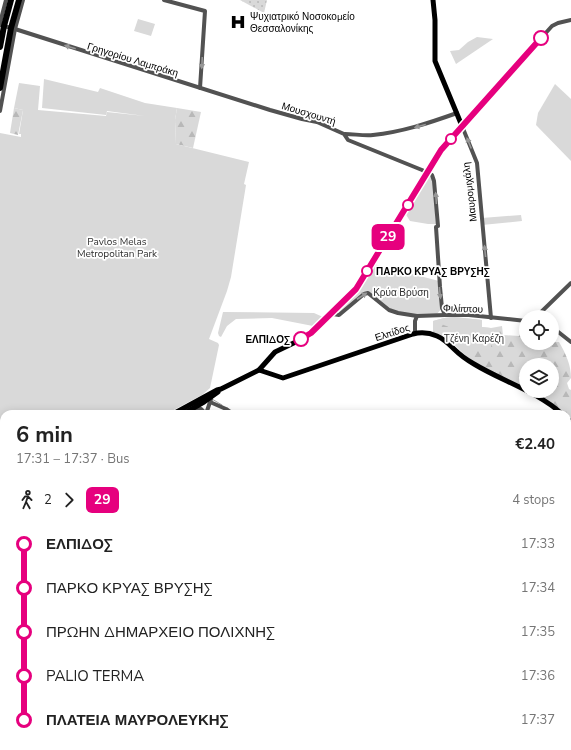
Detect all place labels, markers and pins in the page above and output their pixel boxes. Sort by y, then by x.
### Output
place label: Ψυχιατρικό Νοσοκομείο Θεσσαλονίκης [250,10,355,36]
hospital icon: Ψυχιατρικό Νοσοκομείο Θεσσαλονίκης [229,13,247,31]
unlabelled marker [533,30,549,46]
unlabelled marker [445,133,457,145]
unlabelled marker [402,199,414,211]
marker: ΠΑΡΚΟ ΚΡΥΑΣ ΒΡΥΣΗΣ [361,265,373,277]
place label: ΠΑΡΚΟ ΚΡΥΑΣ ΒΡΥΣΗΣ [376,265,490,279]
marker: ΕΛΠΙΔΟΣ [293,331,309,347]
place label: ΕΛΠΙΔΟΣ [245,333,290,347]

